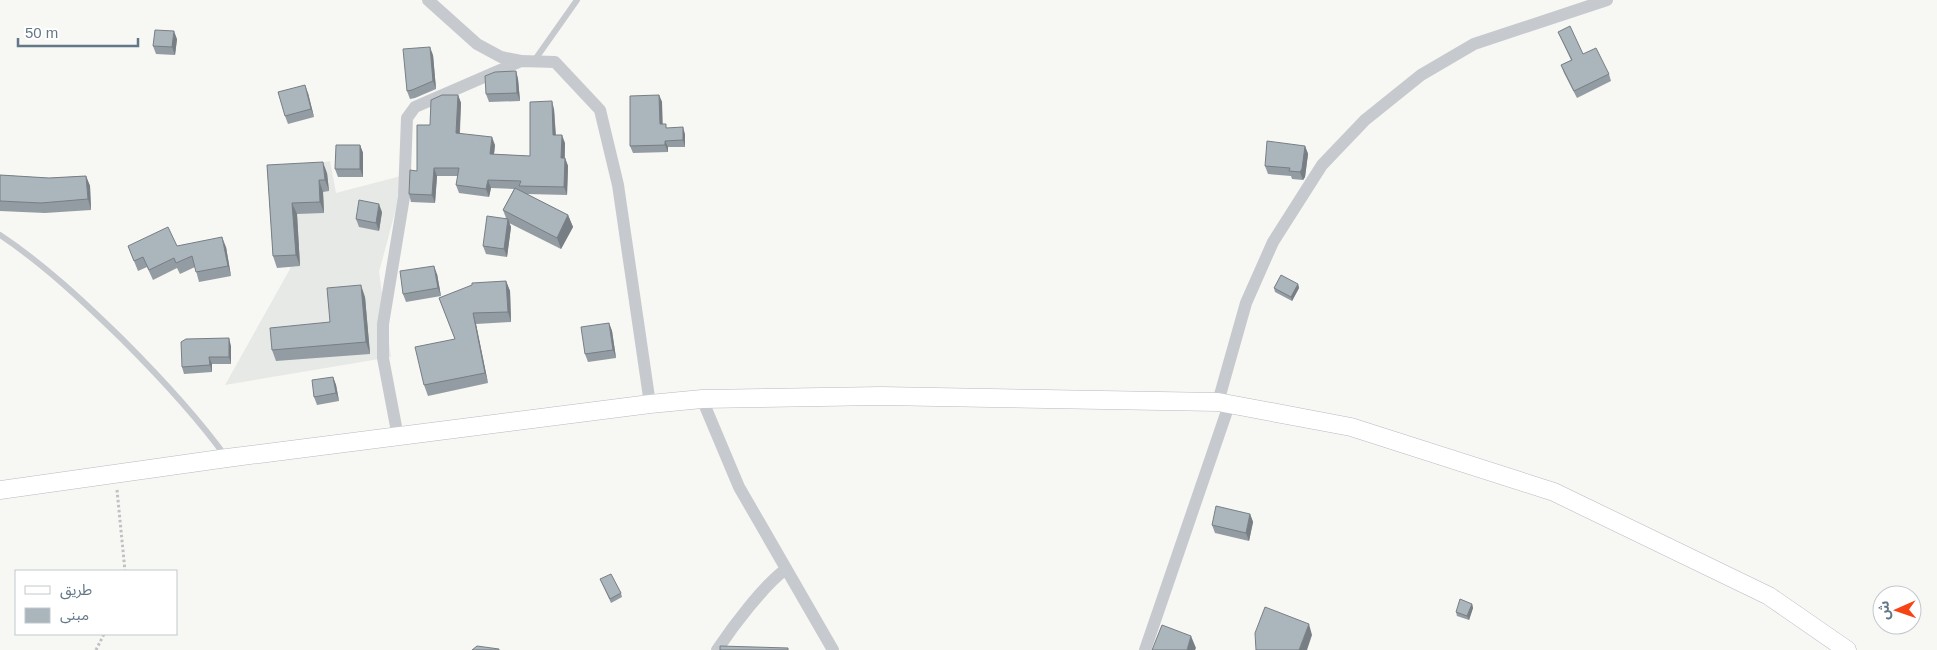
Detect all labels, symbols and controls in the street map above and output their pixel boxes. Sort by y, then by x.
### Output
scale bar [18,15,138,47]
text: 50 m [25,24,58,41]
legend [15,570,178,635]
text: طريق [60,581,92,600]
north arrow [1872,585,1922,635]
text: ش [1876,601,1892,620]
text: مبنى [60,606,89,624]

